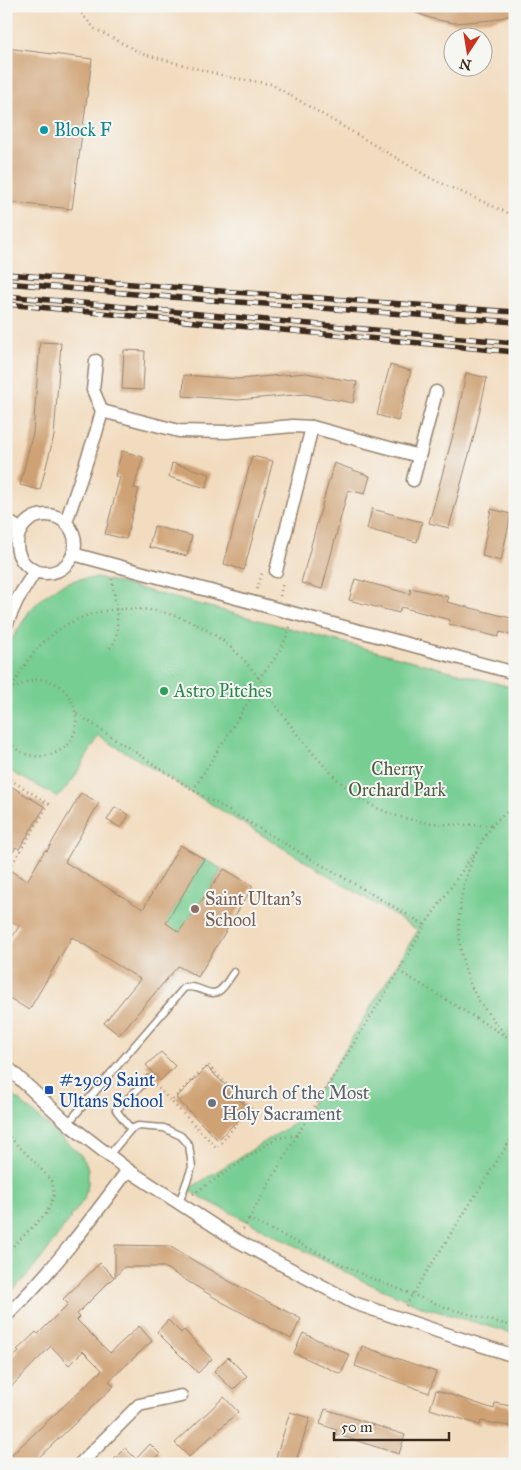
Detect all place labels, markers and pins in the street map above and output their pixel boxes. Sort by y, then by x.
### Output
place label: Block F [54,119,112,141]
marker: Block F [38,124,50,136]
place label: Astro Pitches [173,680,272,702]
marker: Astro Pitches [158,685,170,697]
place label: Saint Ultan’s School [205,888,301,931]
marker: Saint Ultan’s School [189,903,201,915]
place label: #2909 Saint Ultans School [59,1069,163,1112]
place label: Church of the Most Holy Sacrament [222,1082,370,1125]
marker: #2909 Saint Ultans School [43,1084,55,1096]
marker: Church of the Most Holy Sacrament [206,1097,218,1109]

